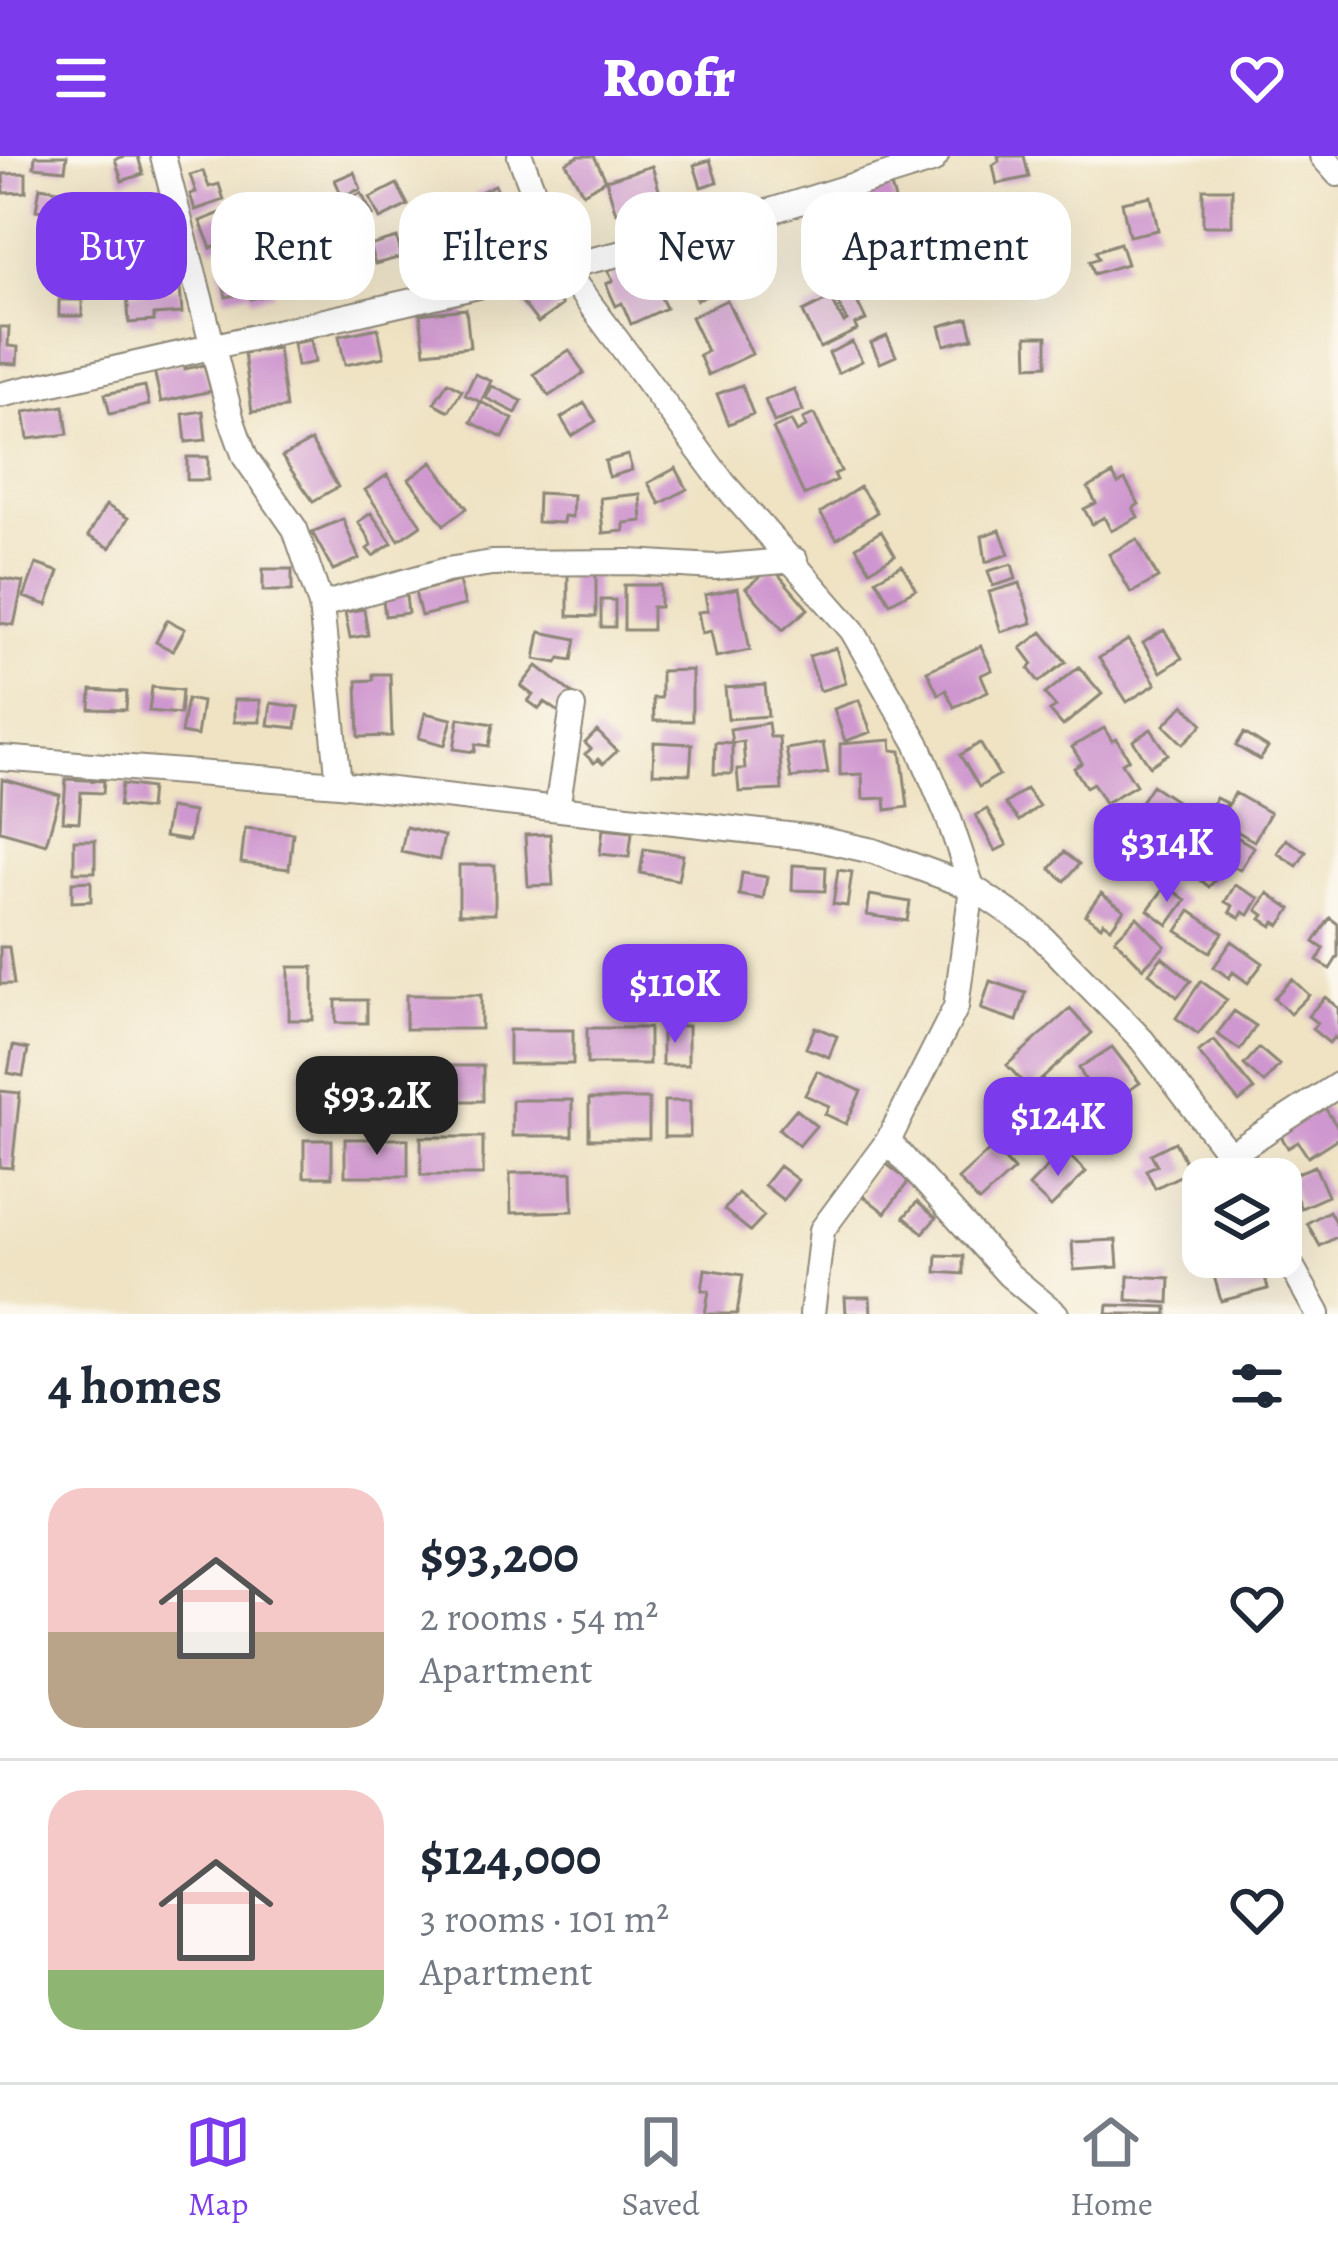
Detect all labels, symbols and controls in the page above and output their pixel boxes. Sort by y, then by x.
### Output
text: Roofr [603,41,735,115]
icon: menu [48,45,114,111]
icon: heart [1224,45,1290,111]
chip: Buy [36,192,187,300]
chip: Rent [211,192,375,300]
chip: Filters [399,192,591,300]
chip: New [615,192,777,300]
chip: Apartment [801,192,1071,300]
pin: $314K [1083,803,1251,905]
text: $314K [1121,815,1213,868]
pin: $110K [591,944,759,1046]
text: $110K [629,956,721,1009]
pin: $93.2K [279,1056,475,1158]
text: $93.2K [323,1068,431,1121]
pin: $124K [974,1077,1142,1179]
text: $124K [1011,1089,1105,1142]
map controls [1182,1158,1302,1278]
button: layers [1182,1158,1302,1278]
text: 4 homes [48,1351,222,1421]
icon: filters [1224,1353,1290,1419]
text: $93,200 [420,1520,579,1590]
icon: home [144,1536,288,1680]
icon: heart [1224,1575,1290,1641]
text: 2 rooms · 54 m² [420,1590,658,1643]
text: Apartment [420,1643,593,1696]
text: $124,000 [420,1822,601,1892]
icon: home [144,1838,288,1982]
icon: heart [1224,1877,1290,1943]
text: 3 rooms · 101 m² [420,1892,669,1945]
text: Apartment [420,1945,593,1998]
tab: Map [185,2109,251,2226]
tab: Saved [621,2109,700,2226]
tab: Home [1070,2109,1153,2226]

